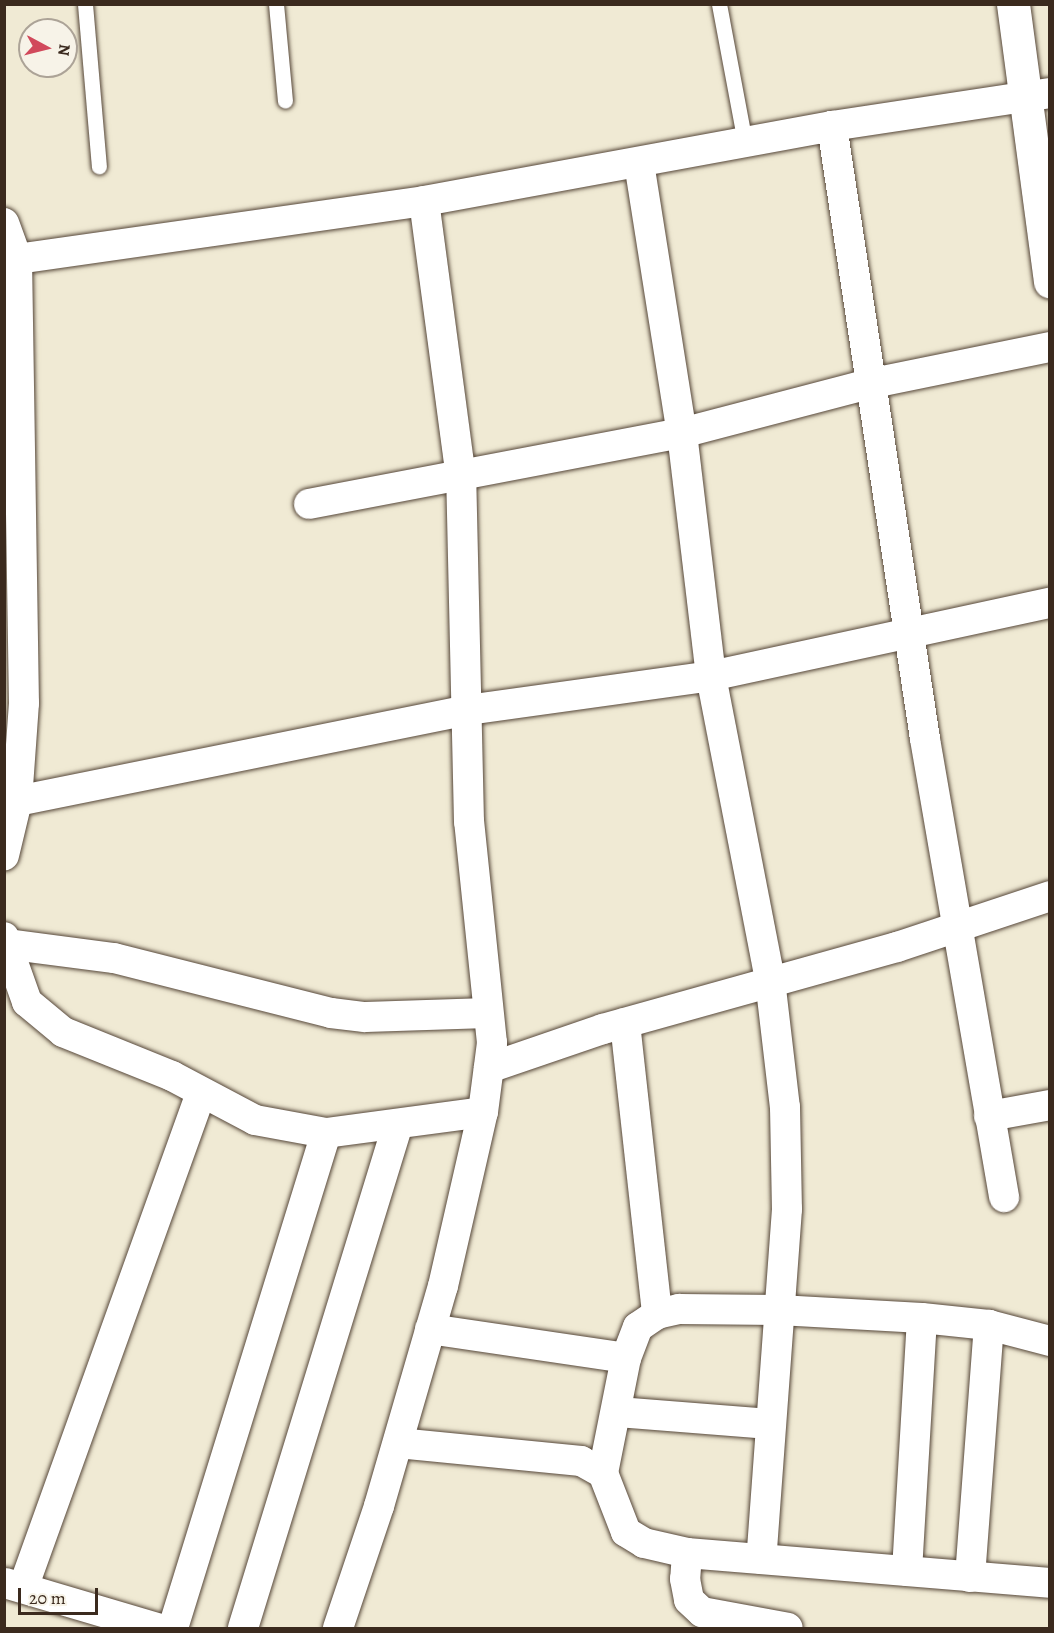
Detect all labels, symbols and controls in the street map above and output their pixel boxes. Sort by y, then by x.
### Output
north arrow [18,18,78,78]
text: N [52,43,76,57]
scale bar [21,1576,100,1614]
text: 20 m [29,1586,66,1610]

